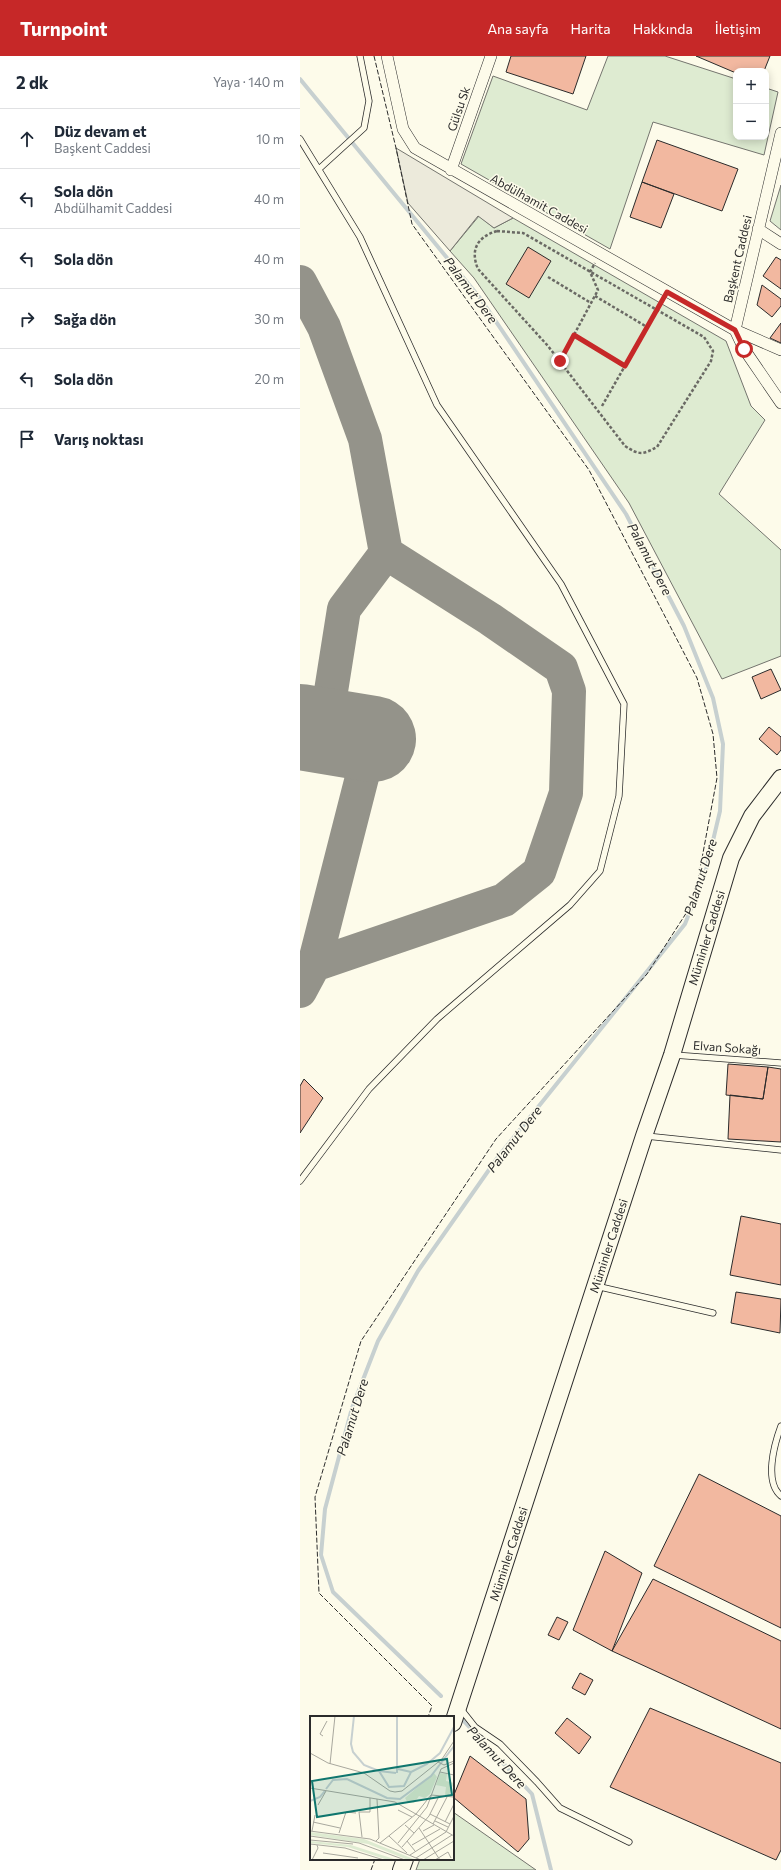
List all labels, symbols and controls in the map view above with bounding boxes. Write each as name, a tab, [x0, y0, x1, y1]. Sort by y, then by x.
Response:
text: Turnpoint	[20, 17, 108, 40]
text: Ana sayfa	[487, 20, 549, 37]
text: Harita	[571, 20, 611, 37]
text: Hakkında	[633, 20, 693, 37]
text: İletişim	[715, 20, 761, 37]
map controls	[733, 68, 769, 140]
button: +	[733, 68, 769, 104]
text: 2 dk	[16, 72, 49, 93]
text: Yaya · 140 m	[213, 74, 284, 90]
street label: Gülsu Sk	[444, 84, 472, 133]
button: −	[733, 104, 769, 140]
text: Düz devam et	[54, 122, 147, 140]
icon: ahead	[16, 128, 38, 150]
text: 10 m	[256, 131, 284, 147]
text: Başkent Caddesi	[54, 140, 151, 156]
street label: Abdülhamit Caddesi	[488, 171, 591, 236]
text: Sola dön	[54, 182, 113, 200]
icon: left	[16, 188, 38, 210]
text: 40 m	[254, 191, 284, 207]
text: Abdülhamit Caddesi	[54, 200, 172, 216]
street label: Başkent Caddesi	[720, 214, 754, 304]
icon: left	[16, 248, 38, 270]
text: Sola dön	[54, 250, 113, 268]
text: 40 m	[254, 251, 284, 267]
water label: Palamut Dere	[441, 253, 501, 327]
icon: right	[16, 308, 38, 330]
text: Sağa dön	[54, 310, 116, 328]
text: 30 m	[254, 311, 284, 327]
route start	[735, 340, 753, 358]
route end	[551, 352, 569, 370]
icon: left	[16, 368, 38, 390]
text: Sola dön	[54, 370, 113, 388]
text: 20 m	[255, 371, 284, 387]
icon: arrive	[16, 428, 38, 450]
text: Varış noktası	[54, 430, 144, 448]
water label: Palamut Dere	[624, 520, 676, 598]
water label: Palamut Dere	[680, 836, 720, 917]
street label: Müminler Caddesi	[685, 889, 727, 987]
street label: Elvan Sokağı	[693, 1038, 762, 1056]
water label: Palamut Dere	[483, 1103, 545, 1175]
street label: Müminler Caddesi	[586, 1197, 630, 1295]
water label: Palamut Dere	[333, 1376, 371, 1457]
street label: Müminler Caddesi	[486, 1505, 530, 1603]
inset map	[310, 1716, 454, 1860]
water label: Palamut Dere	[464, 1722, 530, 1792]

